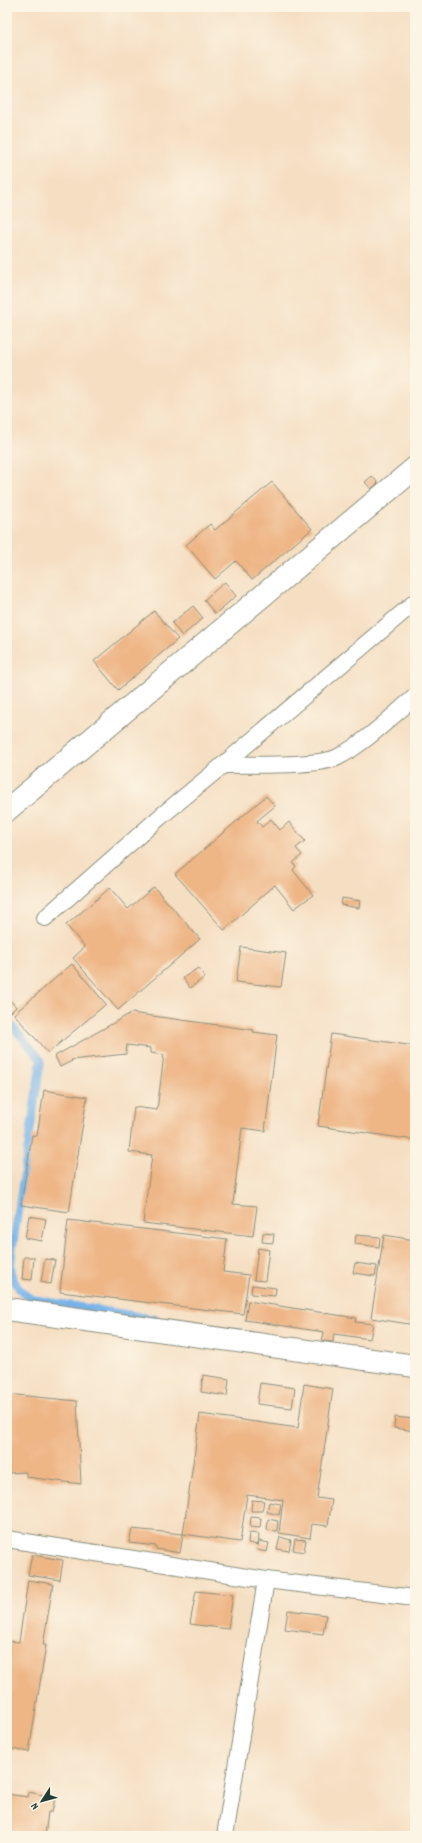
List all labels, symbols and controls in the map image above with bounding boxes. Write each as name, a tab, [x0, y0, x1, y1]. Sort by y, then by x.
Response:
north arrow	[22, 1781, 62, 1821]
text: N	[27, 1798, 44, 1813]

